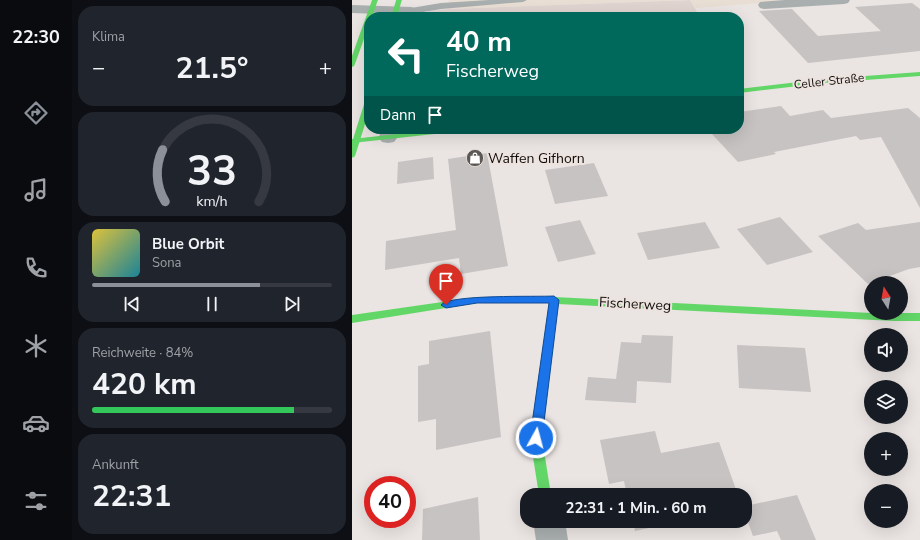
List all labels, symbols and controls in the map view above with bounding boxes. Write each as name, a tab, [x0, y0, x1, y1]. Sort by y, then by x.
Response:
text: 40 m	[446, 23, 512, 61]
text: 22:30	[12, 25, 60, 49]
text: Klima	[92, 28, 125, 46]
icon: left	[380, 28, 432, 80]
text: 21.5°	[176, 48, 248, 89]
text: −	[92, 53, 105, 83]
text: +	[319, 53, 332, 83]
text: Fischerweg	[446, 59, 539, 83]
street label: Celler Straße	[793, 69, 865, 93]
icon: directions	[22, 99, 50, 127]
icon: arrive	[424, 104, 446, 126]
text: Dann	[380, 105, 416, 125]
text: 33	[187, 143, 237, 200]
shop icon: Waffen Gifhorn	[465, 148, 485, 168]
place label: Waffen Gifhorn	[488, 149, 585, 168]
icon: music	[22, 176, 50, 204]
text: km/h	[196, 192, 228, 211]
text: Blue Orbit	[152, 234, 224, 254]
icon: phone	[22, 254, 50, 282]
text: Sona	[152, 254, 182, 272]
pin	[429, 264, 463, 305]
icon: arrive	[435, 270, 457, 292]
north arrow	[864, 276, 908, 320]
map controls	[864, 276, 908, 528]
icon: previous	[121, 293, 143, 315]
icon: pause	[201, 293, 223, 315]
icon: next	[281, 293, 303, 315]
street label: Fischerweg	[598, 293, 672, 315]
button: sound	[864, 328, 908, 372]
icon: climate	[22, 332, 50, 360]
text: Reichweite · 84%	[92, 344, 193, 362]
text: 420 km	[92, 364, 197, 405]
button: layers	[864, 380, 908, 424]
icon: car	[22, 409, 50, 437]
position arrow	[515, 417, 557, 459]
button: +	[864, 432, 908, 476]
text: Ankunft	[92, 456, 139, 474]
text: 22:31	[92, 476, 171, 517]
speed limit sign: 40	[364, 476, 416, 528]
button: −	[864, 484, 908, 528]
icon: filters	[22, 487, 50, 515]
text: 22:31 · 1 Min. · 60 m	[566, 498, 706, 518]

